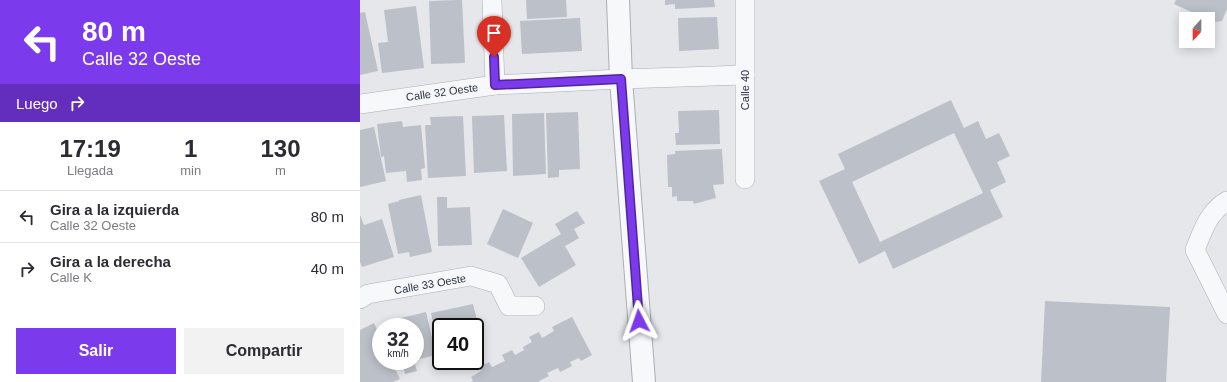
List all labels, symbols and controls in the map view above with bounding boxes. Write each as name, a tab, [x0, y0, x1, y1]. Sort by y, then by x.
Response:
north arrow	[1179, 12, 1215, 48]
map controls	[1179, 12, 1215, 48]
icon: left	[16, 16, 68, 68]
text: 80 m	[82, 16, 146, 47]
pin	[477, 16, 511, 57]
icon: arrive	[483, 22, 505, 44]
text: Calle 32 Oeste	[82, 49, 201, 69]
street label: Calle 40	[739, 70, 751, 110]
street label: Calle 32 Oeste	[405, 81, 479, 103]
icon: right	[66, 92, 88, 114]
text: Luego	[16, 95, 58, 112]
text: 17:19	[59, 135, 121, 162]
text: 1	[184, 135, 197, 162]
text: 130	[261, 135, 301, 162]
text: Llegada	[67, 163, 113, 178]
text: min	[180, 163, 201, 178]
text: m	[275, 163, 286, 178]
text: Gira a la izquierda	[50, 201, 179, 218]
icon: left	[16, 206, 38, 228]
text: 80 m	[311, 208, 344, 225]
text: Calle 32 Oeste	[50, 218, 136, 233]
text: Gira a la derecha	[50, 253, 171, 270]
icon: right	[16, 258, 38, 280]
text: 40 m	[311, 260, 344, 277]
text: Calle K	[50, 270, 92, 285]
street label: Calle 33 Oeste	[393, 272, 467, 296]
position arrow	[618, 300, 660, 342]
speed limit sign: 40	[432, 318, 484, 370]
button: Salir	[16, 328, 176, 374]
button: Compartir	[184, 328, 344, 374]
text: 32	[387, 328, 409, 350]
text: km/h	[387, 348, 409, 359]

